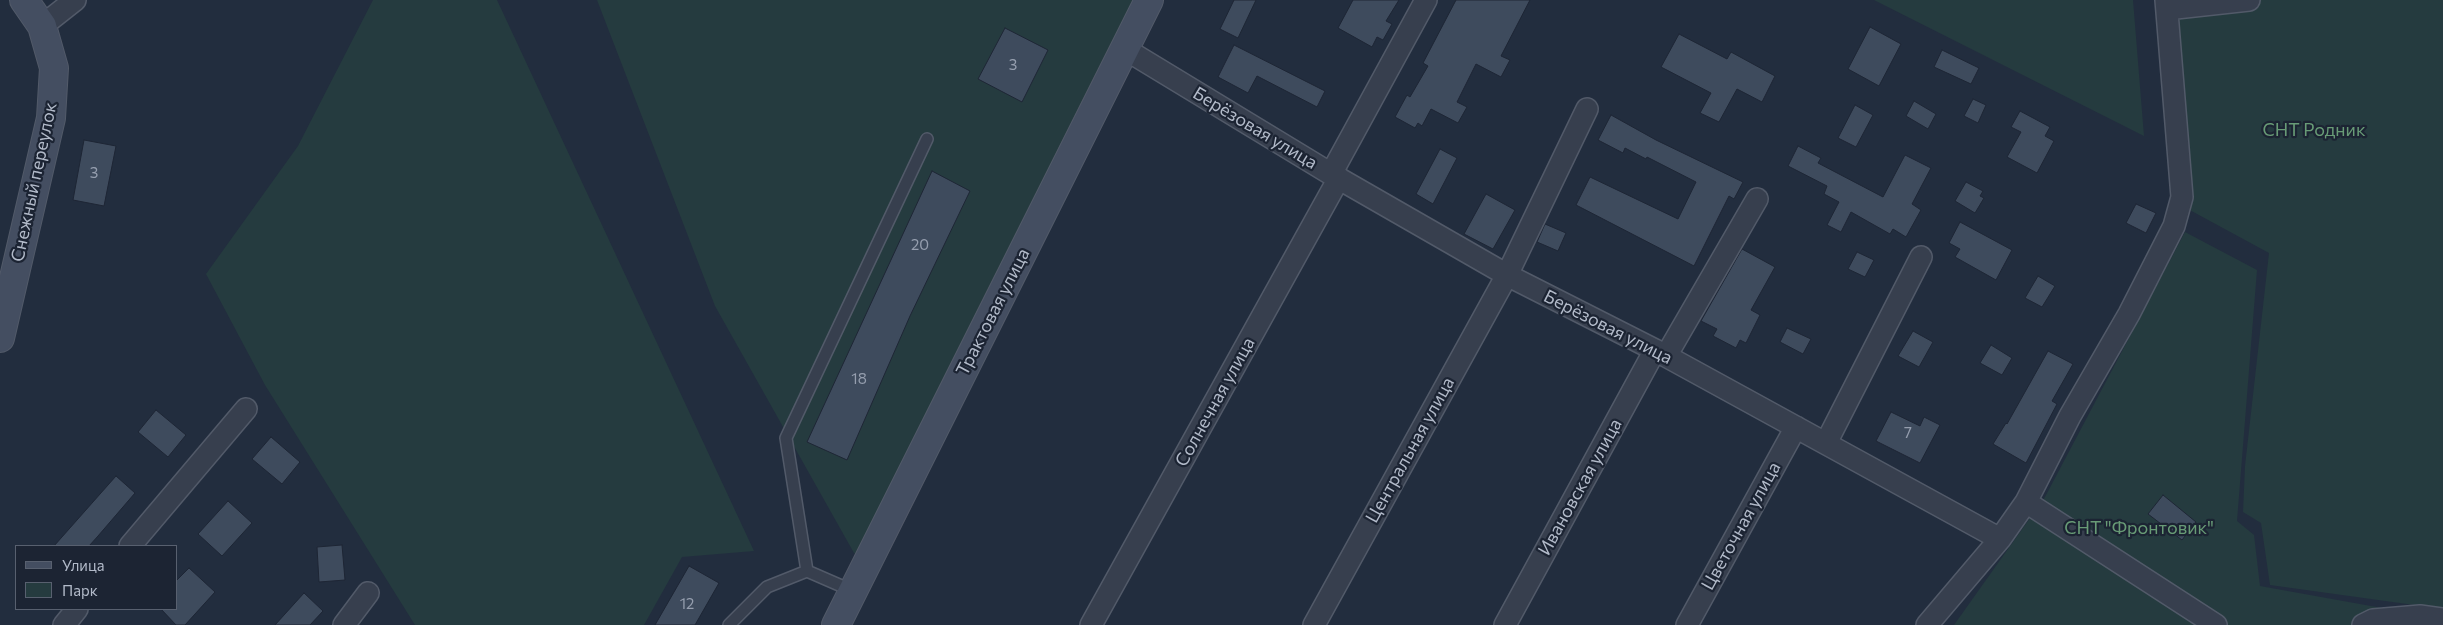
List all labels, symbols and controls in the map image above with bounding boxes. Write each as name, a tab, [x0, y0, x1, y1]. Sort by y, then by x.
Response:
house number: 3	[1009, 56, 1017, 74]
street label: Берёзовая улица	[1189, 82, 1321, 174]
street label: Снежный переулок	[7, 100, 61, 264]
park label: СНТ Родник	[2262, 119, 2366, 141]
house number: 3	[90, 164, 98, 182]
house number: 20	[911, 236, 929, 254]
street label: Трактовая улица	[952, 245, 1034, 379]
street label: Берёзовая улица	[1540, 285, 1676, 369]
street label: Солнечная улица	[1171, 334, 1259, 470]
house number: 18	[851, 370, 867, 388]
street label: Центральная улица	[1361, 373, 1459, 527]
street label: Ивановская улица	[1533, 415, 1627, 559]
house number: 7	[1904, 424, 1912, 442]
street label: Цветочная улица	[1697, 458, 1785, 594]
park label: СНТ "Фронтовик"	[2064, 517, 2214, 539]
legend	[15, 545, 178, 610]
text: Улица	[62, 556, 104, 574]
text: Парк	[62, 581, 98, 599]
house number: 12	[680, 595, 694, 613]

